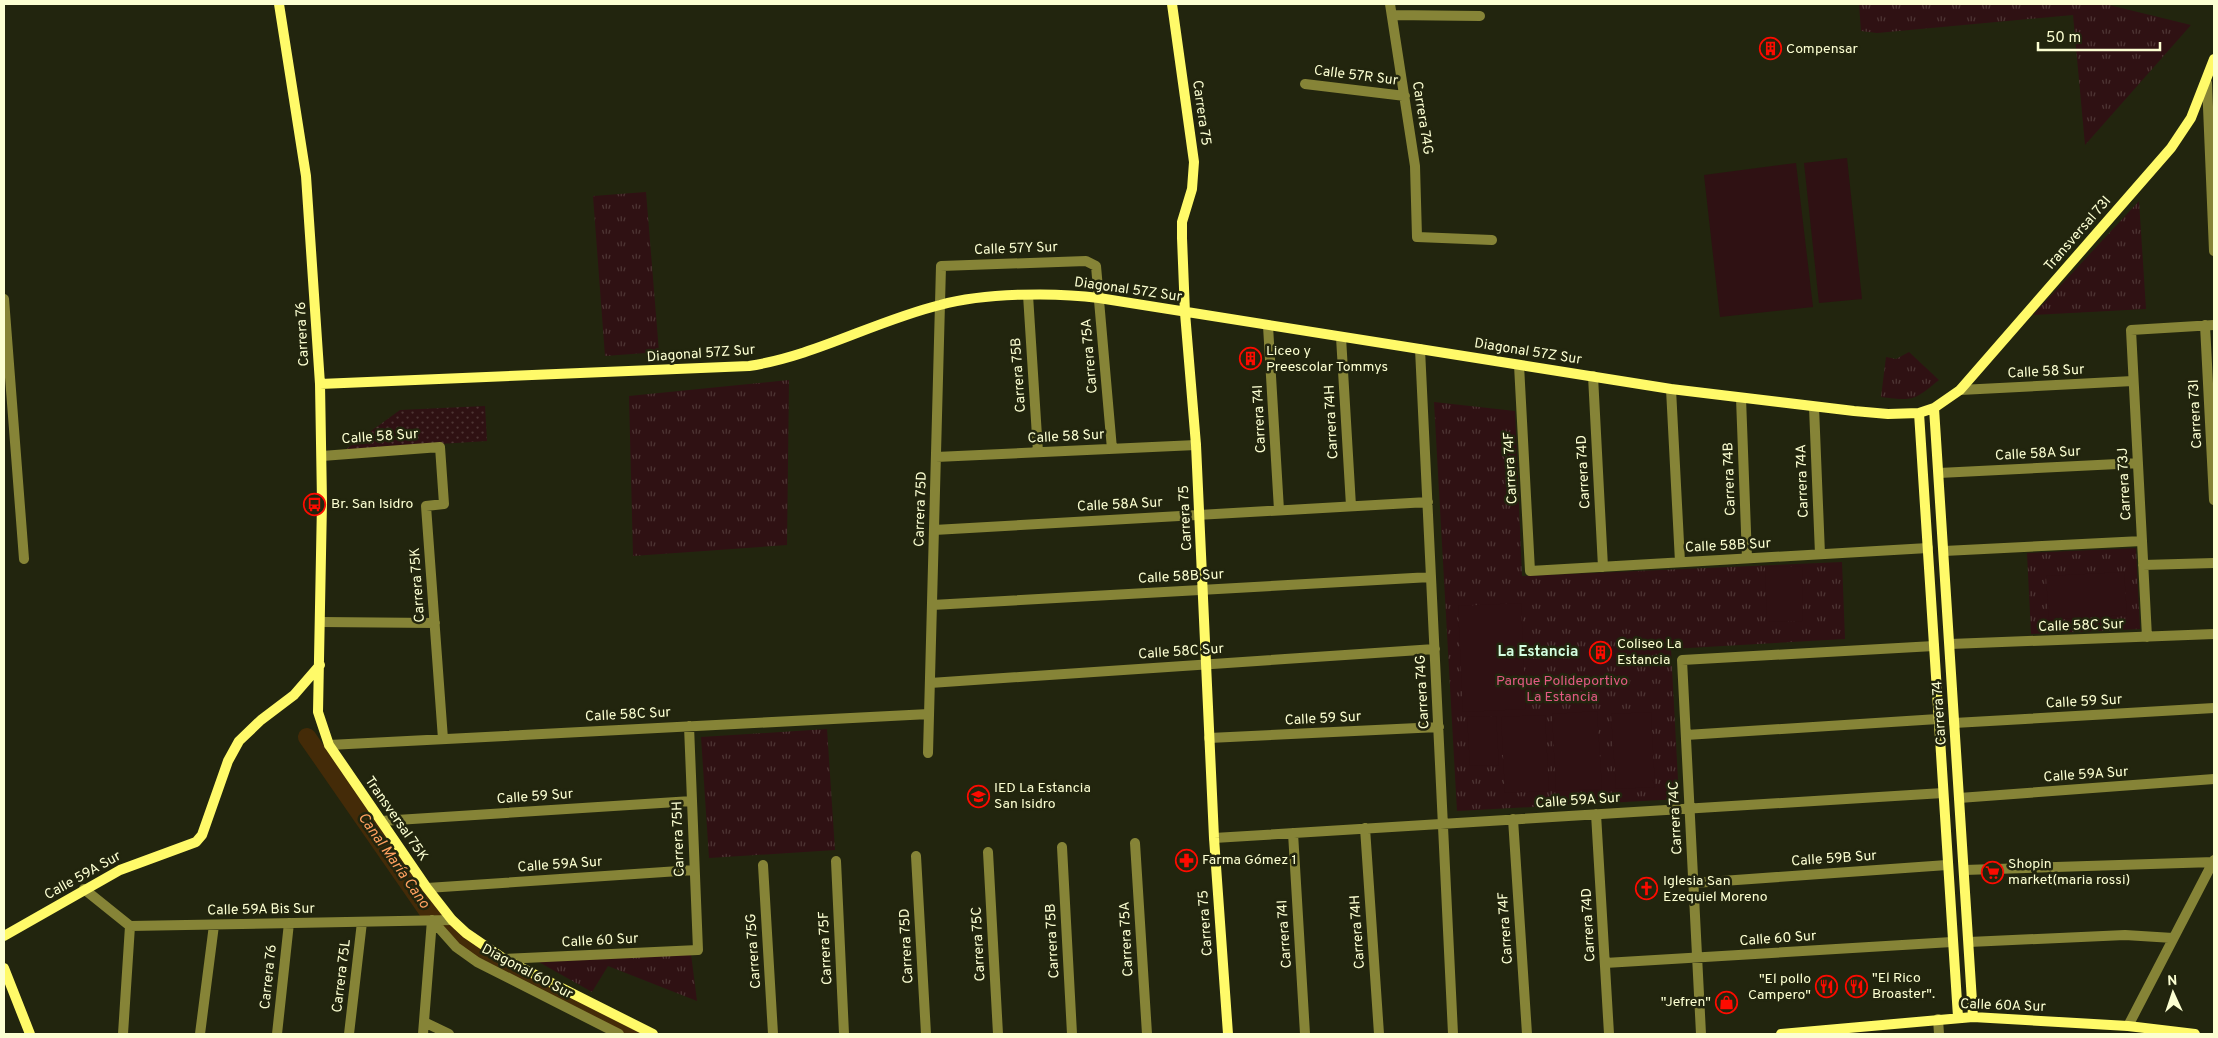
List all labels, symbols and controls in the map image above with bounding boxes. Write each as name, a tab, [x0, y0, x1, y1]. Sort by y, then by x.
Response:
scale bar	[2038, 20, 2160, 52]
text: 50 m	[2046, 29, 2081, 48]
building icon: Compensar	[1758, 37, 1782, 61]
place label: Compensar	[1786, 41, 1859, 58]
street label: Calle 57R Sur	[1313, 62, 1400, 90]
street label: Carrera 75	[1188, 79, 1214, 147]
street label: Carrera 74G	[1408, 80, 1436, 156]
street label: Transversal 73I	[2041, 193, 2115, 275]
street label: Calle 57Y Sur	[974, 239, 1059, 259]
street label: Diagonal 57Z Sur	[1073, 274, 1183, 306]
street label: Carrera 76	[293, 301, 313, 367]
street label: Carrera 75A	[1078, 318, 1102, 394]
street label: Diagonal 57Z Sur	[1473, 335, 1583, 369]
street label: Carrera 75B	[1008, 337, 1030, 413]
street label: Diagonal 57Z Sur	[646, 342, 756, 366]
place label: Liceo y Preescolar Tommys	[1266, 343, 1388, 376]
building icon: Liceo y Preescolar Tommys	[1238, 347, 1262, 371]
street label: Calle 58 Sur	[2007, 361, 2085, 383]
street label: Carrera 73I	[2186, 379, 2206, 449]
street label: Carrera 74I	[1250, 384, 1270, 454]
street label: Carrera 74H	[1322, 384, 1342, 460]
street label: Calle 58 Sur	[341, 426, 420, 448]
street label: Calle 58 Sur	[1027, 426, 1105, 448]
street label: Carrera 74F	[1501, 431, 1521, 505]
street label: Carrera 74D	[1574, 435, 1594, 509]
street label: Carrera 74B	[1720, 442, 1740, 516]
street label: Calle 58A Sur	[1995, 443, 2082, 465]
street label: Carrera 74A	[1793, 444, 1813, 518]
street label: Carrera 73J	[2115, 447, 2135, 521]
street label: Carrera 75D	[911, 471, 931, 547]
street label: Carrera 75	[1176, 485, 1196, 551]
bus stop icon: Br. San Isidro	[303, 492, 327, 516]
street label: Calle 58A Sur	[1077, 494, 1164, 516]
place label: Br. San Isidro	[331, 496, 414, 513]
street label: Calle 58B Sur	[1685, 535, 1772, 557]
street label: Carrera 75K	[407, 547, 429, 623]
street label: Calle 58B Sur	[1138, 566, 1225, 588]
street label: Calle 58C Sur	[2038, 616, 2125, 636]
place label: Coliseo La Estancia	[1617, 636, 1682, 669]
street label: Calle 58C Sur	[1138, 640, 1225, 663]
building icon: Coliseo La Estancia	[1589, 640, 1613, 664]
district label: La Estancia	[1498, 643, 1578, 662]
street label: Carrera 74G	[1413, 654, 1433, 730]
park label: Parque Polideportivo La Estancia	[1496, 673, 1628, 706]
street label: Carrera 74	[1929, 680, 1951, 746]
street label: Calle 59 Sur	[2045, 691, 2123, 712]
street label: Calle 58C Sur	[585, 704, 672, 726]
street label: Calle 59 Sur	[1284, 708, 1362, 729]
street label: Calle 59A Sur	[2043, 764, 2130, 786]
street label: Transversal 75K	[361, 773, 431, 865]
place label: IED La Estancia San Isidro	[994, 780, 1091, 813]
street label: Carrera 74C	[1666, 781, 1686, 855]
school or university icon: IED La Estancia San Isidro	[966, 784, 990, 808]
street label: Calle 59 Sur	[496, 786, 574, 808]
street label: Calle 59A Sur	[1535, 790, 1622, 812]
street label: Carrera 75H	[669, 801, 689, 877]
water label: Canal María Cano	[353, 809, 433, 913]
street label: Calle 59B Sur	[1791, 847, 1878, 870]
street label: Calle 59A Sur	[42, 848, 125, 904]
pharmacy icon: Farma Gómez 1	[1174, 848, 1198, 872]
place label: Farma Gómez 1	[1202, 852, 1297, 869]
street label: Calle 59A Sur	[517, 854, 604, 876]
place label: Shopin market(maria rossi)	[2008, 856, 2130, 889]
supermarket icon: Shopin market(maria rossi)	[1980, 860, 2004, 884]
place label: Iglesia San Ezequiel Moreno	[1663, 873, 1768, 906]
church icon: Iglesia San Ezequiel Moreno	[1635, 877, 1659, 901]
street label: Carrera 74D	[1579, 888, 1599, 962]
street label: Carrera 75	[1195, 889, 1217, 957]
street label: Carrera 74F	[1495, 891, 1517, 965]
street label: Carrera 74H	[1347, 894, 1369, 970]
street label: Carrera 74I	[1274, 899, 1296, 969]
street label: Calle 59A Bis Sur	[207, 901, 315, 919]
street label: Carrera 75A	[1117, 901, 1137, 977]
street label: Carrera 75B	[1043, 903, 1063, 979]
street label: Carrera 75C	[969, 906, 989, 982]
street label: Carrera 75D	[897, 908, 917, 984]
street label: Carrera 75F	[816, 911, 836, 985]
street label: Carrera 75G	[743, 913, 765, 989]
street label: Calle 60 Sur	[1739, 928, 1818, 950]
street label: Calle 60 Sur	[561, 930, 639, 952]
street label: Carrera 75L	[329, 938, 355, 1014]
street label: Diagonal 60 Sur	[478, 941, 576, 1003]
street label: Carrera 76	[257, 944, 281, 1010]
north arrow	[2148, 968, 2198, 1018]
place label: "El Rico Broaster".	[1872, 970, 1935, 1003]
place label: "El pollo Campero"	[1748, 971, 1811, 1004]
text: N	[2167, 973, 2178, 990]
restaurant icon: "El Rico Broaster".	[1844, 974, 1868, 998]
restaurant icon: "El pollo Campero"	[1815, 975, 1839, 999]
shop icon: "Jefren"	[1715, 990, 1739, 1014]
place label: "Jefren"	[1661, 994, 1711, 1011]
street label: Calle 60A Sur	[1960, 996, 2047, 1016]

